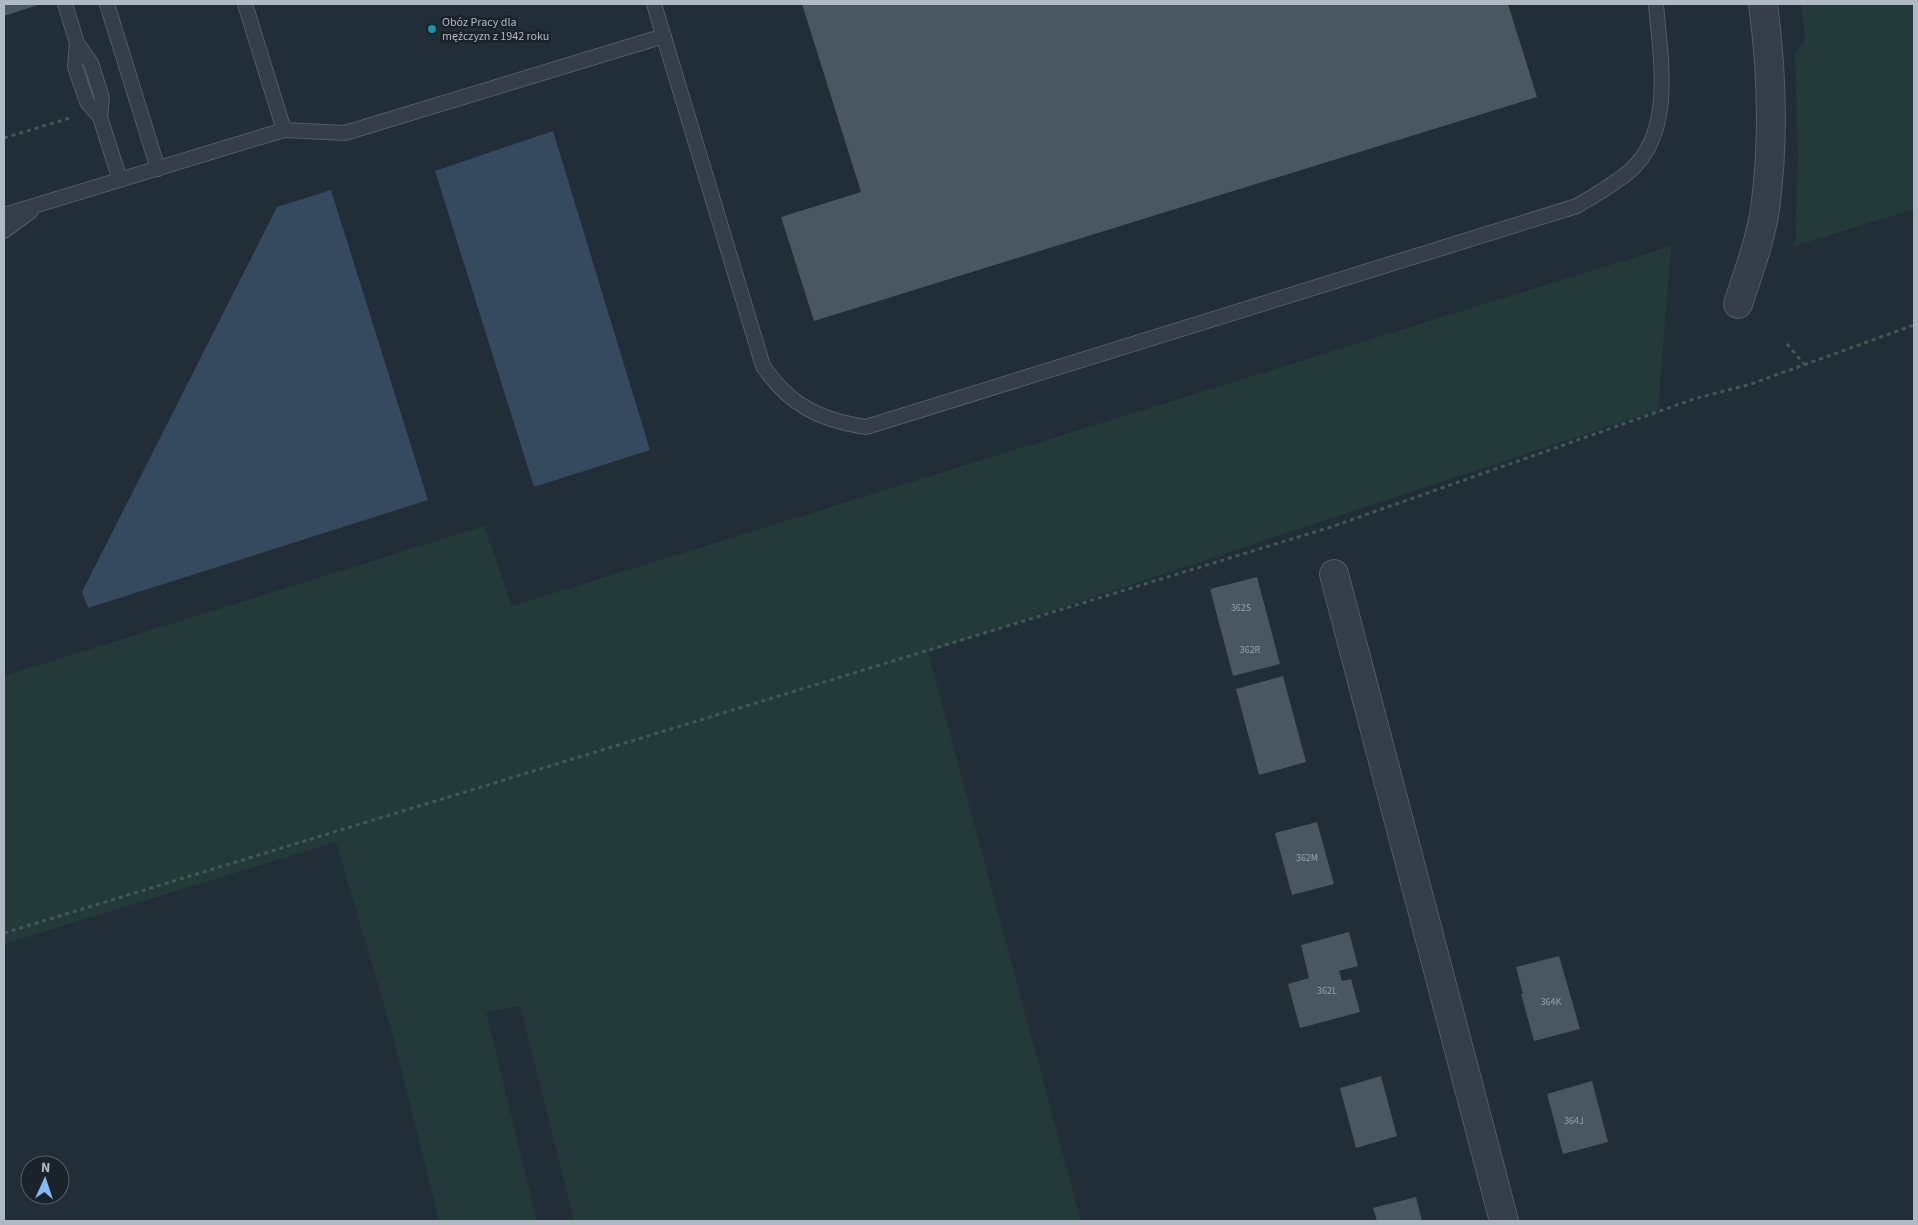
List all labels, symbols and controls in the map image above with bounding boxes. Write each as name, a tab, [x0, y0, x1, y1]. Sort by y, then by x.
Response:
place label: Obóz Pracy dla mężczyzn z 1942 roku	[442, 14, 549, 45]
marker: Obóz Pracy dla mężczyzn z 1942 roku	[426, 23, 438, 35]
house number: 362S	[1231, 601, 1251, 615]
house number: 362R	[1240, 643, 1261, 657]
house number: 362M	[1296, 851, 1318, 865]
house number: 362L	[1317, 984, 1337, 998]
house number: 364K	[1541, 995, 1562, 1009]
house number: 364J	[1564, 1114, 1584, 1128]
north arrow	[20, 1155, 70, 1205]
text: N	[40, 1158, 51, 1178]

